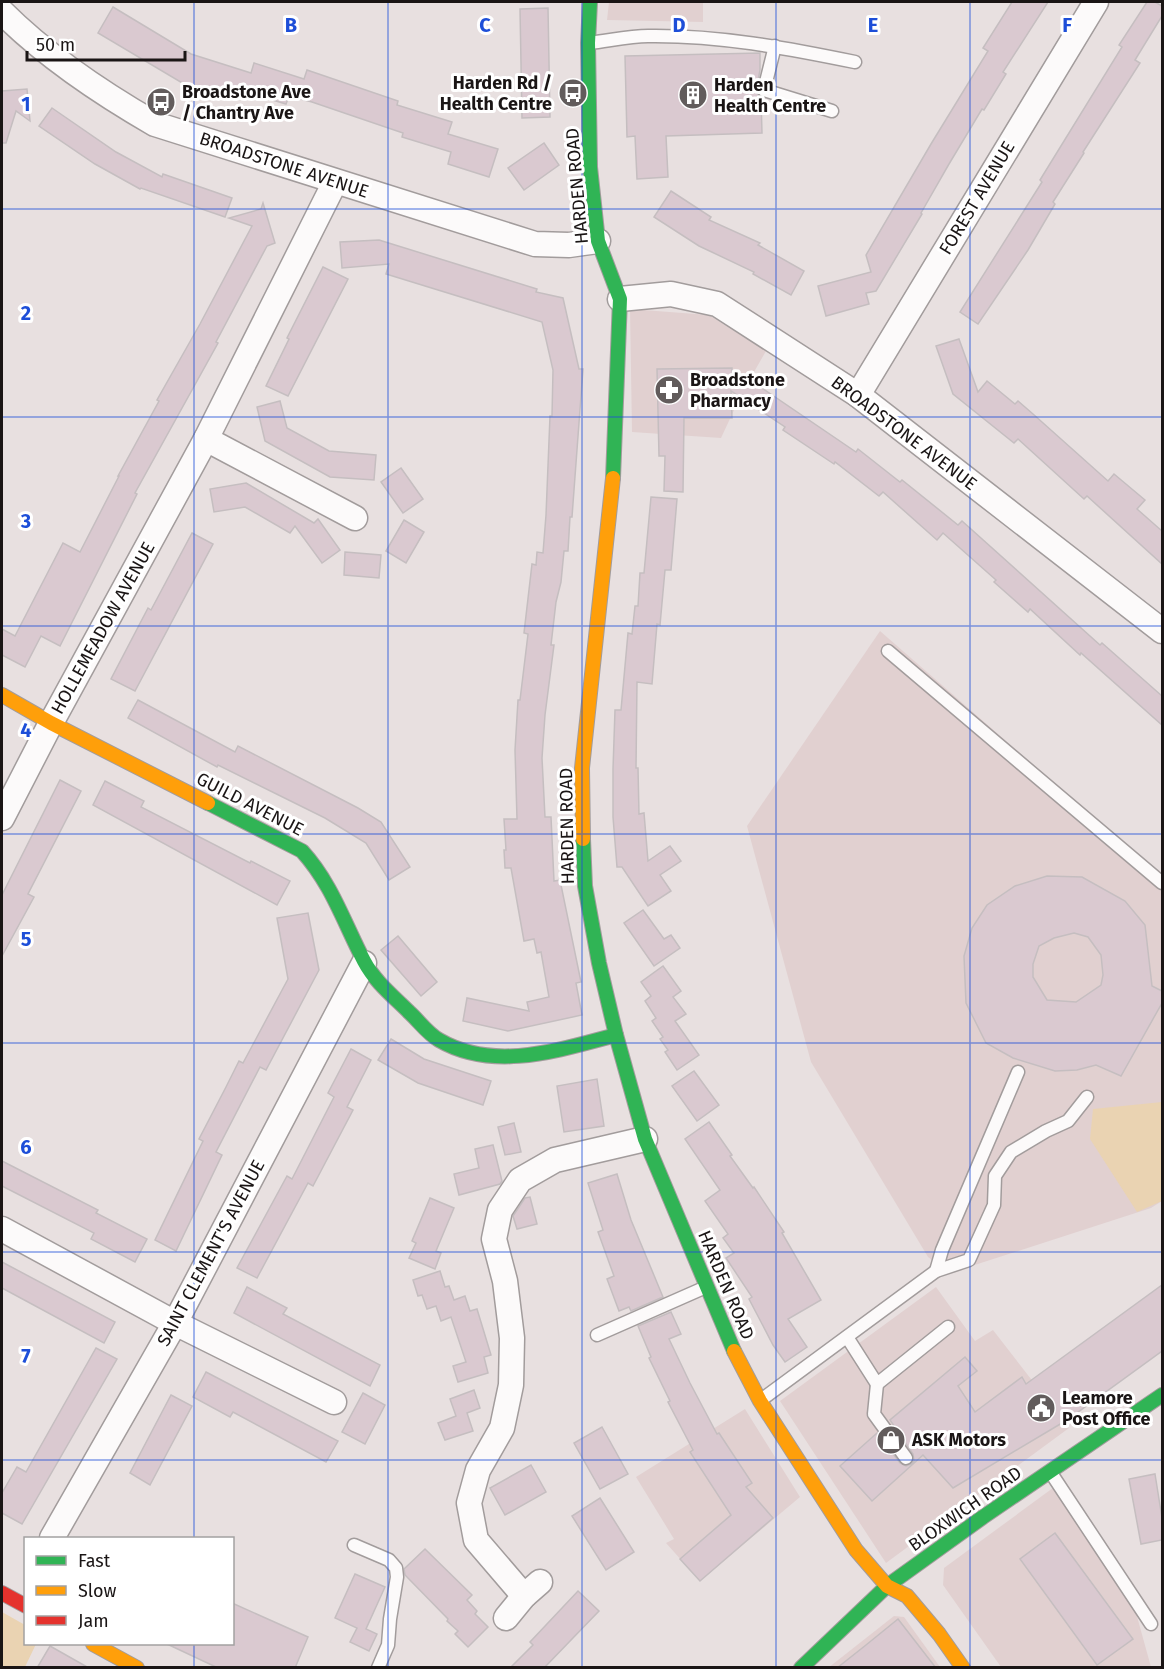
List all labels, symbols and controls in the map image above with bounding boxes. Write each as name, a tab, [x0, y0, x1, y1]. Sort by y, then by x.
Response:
text: B	[285, 13, 297, 37]
text: C	[479, 13, 491, 37]
text: D	[672, 13, 686, 37]
text: E	[868, 13, 878, 37]
text: F	[1062, 13, 1072, 37]
scale bar	[27, 24, 184, 62]
text: 50 m	[36, 34, 75, 56]
place label: Harden Rd / Health Centre	[440, 72, 552, 115]
place label: Harden Health Centre	[714, 74, 826, 117]
bus stop icon: Harden Rd / Health Centre	[557, 77, 589, 109]
building icon: Harden Health Centre	[677, 79, 709, 111]
place label: Broadstone Ave / Chantry Ave	[182, 81, 311, 124]
bus stop icon: Broadstone Ave / Chantry Ave	[145, 86, 177, 118]
text: 1	[21, 92, 31, 116]
street label: BROADSTONE AVENUE	[197, 127, 371, 203]
street label: HARDEN ROAD	[561, 127, 593, 245]
street label: FOREST AVENUE	[935, 137, 1019, 259]
text: 2	[21, 301, 31, 325]
place label: Broadstone Pharmacy	[690, 369, 785, 412]
street label: BROADSTONE AVENUE	[827, 371, 981, 495]
pharmacy icon: Broadstone Pharmacy	[653, 374, 685, 406]
text: 3	[20, 509, 31, 533]
street label: HOLLEMEADOW AVENUE	[46, 538, 160, 718]
text: 4	[20, 718, 32, 742]
street label: HARDEN ROAD	[555, 767, 579, 885]
street label: GUILD AVENUE	[193, 768, 307, 840]
text: 5	[21, 927, 32, 951]
text: 6	[20, 1135, 32, 1159]
street label: SAINT CLEMENT'S AVENUE	[152, 1156, 270, 1350]
street label: HARDEN ROAD	[693, 1227, 759, 1343]
text: 7	[21, 1344, 31, 1368]
place label: Leamore Post Office	[1062, 1387, 1151, 1430]
public building icon: Leamore Post Office	[1025, 1392, 1057, 1424]
shop icon: ASK Motors	[875, 1424, 907, 1456]
place label: ASK Motors	[911, 1429, 1006, 1451]
street label: BLOXWICH ROAD	[904, 1462, 1026, 1556]
legend	[24, 1537, 234, 1645]
text: Fast	[78, 1550, 111, 1572]
text: Slow	[78, 1580, 117, 1602]
text: Jam	[78, 1610, 109, 1632]

